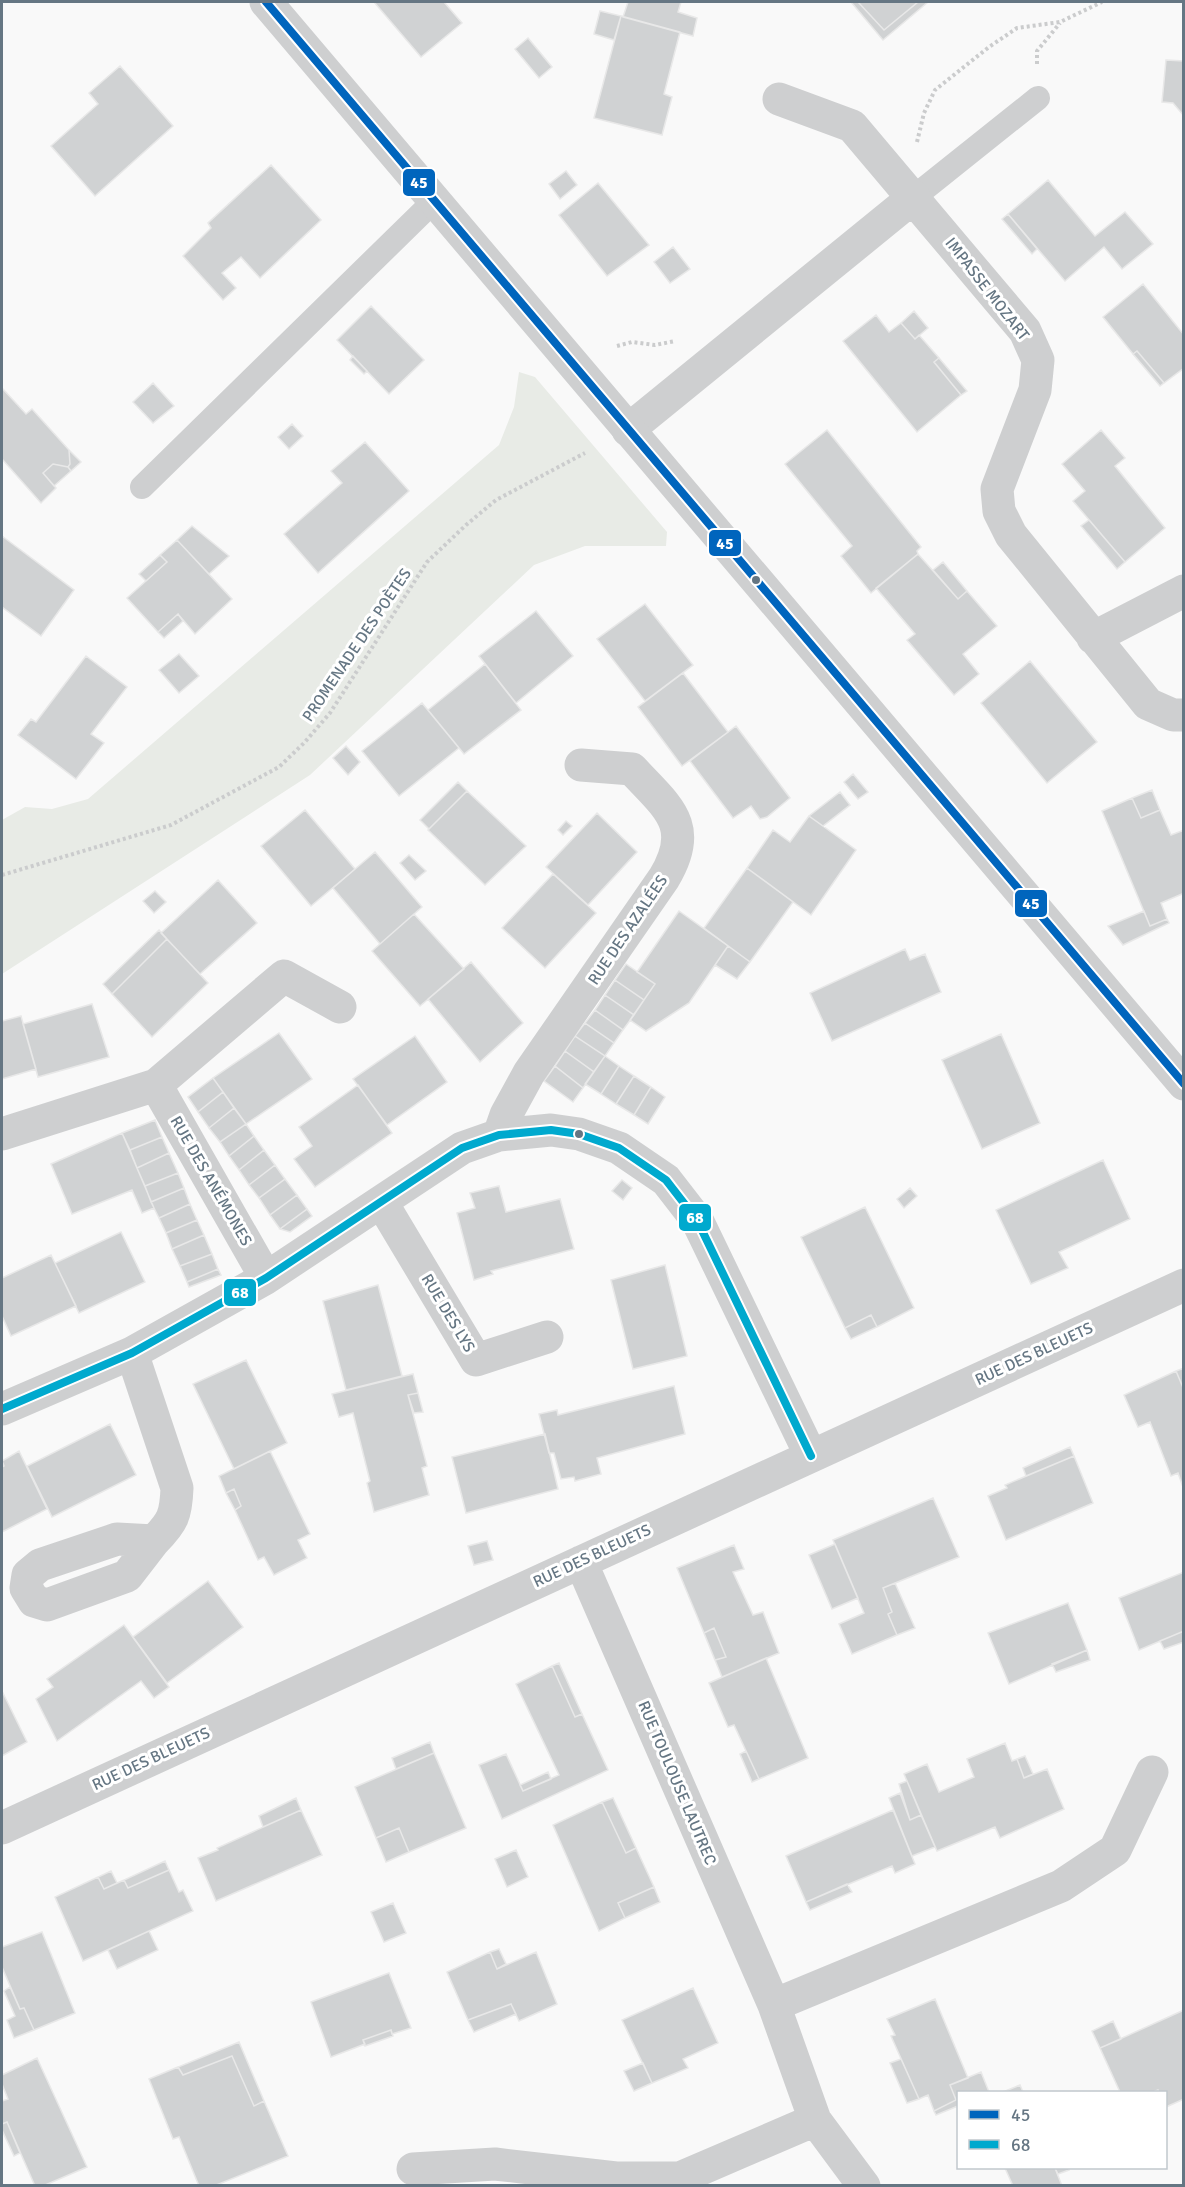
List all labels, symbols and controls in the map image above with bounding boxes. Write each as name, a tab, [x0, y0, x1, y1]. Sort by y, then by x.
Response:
line badge: 45	[402, 168, 436, 197]
text: 45	[410, 173, 428, 193]
street label: IMPASSE MOZART	[941, 234, 1033, 345]
line badge: 45	[708, 529, 742, 557]
text: 45	[716, 534, 734, 554]
street label: PROMENADE DES POÈTES	[298, 564, 416, 726]
unlabelled marker	[750, 574, 762, 586]
street label: RUE DES AZALÉES	[584, 871, 672, 989]
line badge: 45	[1014, 889, 1048, 918]
text: 45	[1022, 894, 1040, 914]
street label: RUE DES ANÉMONES	[166, 1113, 256, 1250]
unlabelled marker	[573, 1128, 585, 1140]
line badge: 68	[678, 1203, 712, 1232]
text: 68	[686, 1208, 704, 1228]
street label: RUE DES LYS	[417, 1270, 479, 1356]
line badge: 68	[223, 1278, 257, 1307]
text: 68	[231, 1283, 249, 1303]
street label: RUE DES BLEUETS	[972, 1318, 1096, 1390]
street label: RUE DES BLEUETS	[530, 1520, 654, 1592]
street label: RUE TOULOUSE LAUTREC	[633, 1698, 721, 1868]
street label: RUE DES BLEUETS	[89, 1723, 213, 1795]
legend	[957, 2091, 1167, 2169]
text: 45	[1011, 2104, 1030, 2126]
text: 68	[1011, 2134, 1030, 2156]

